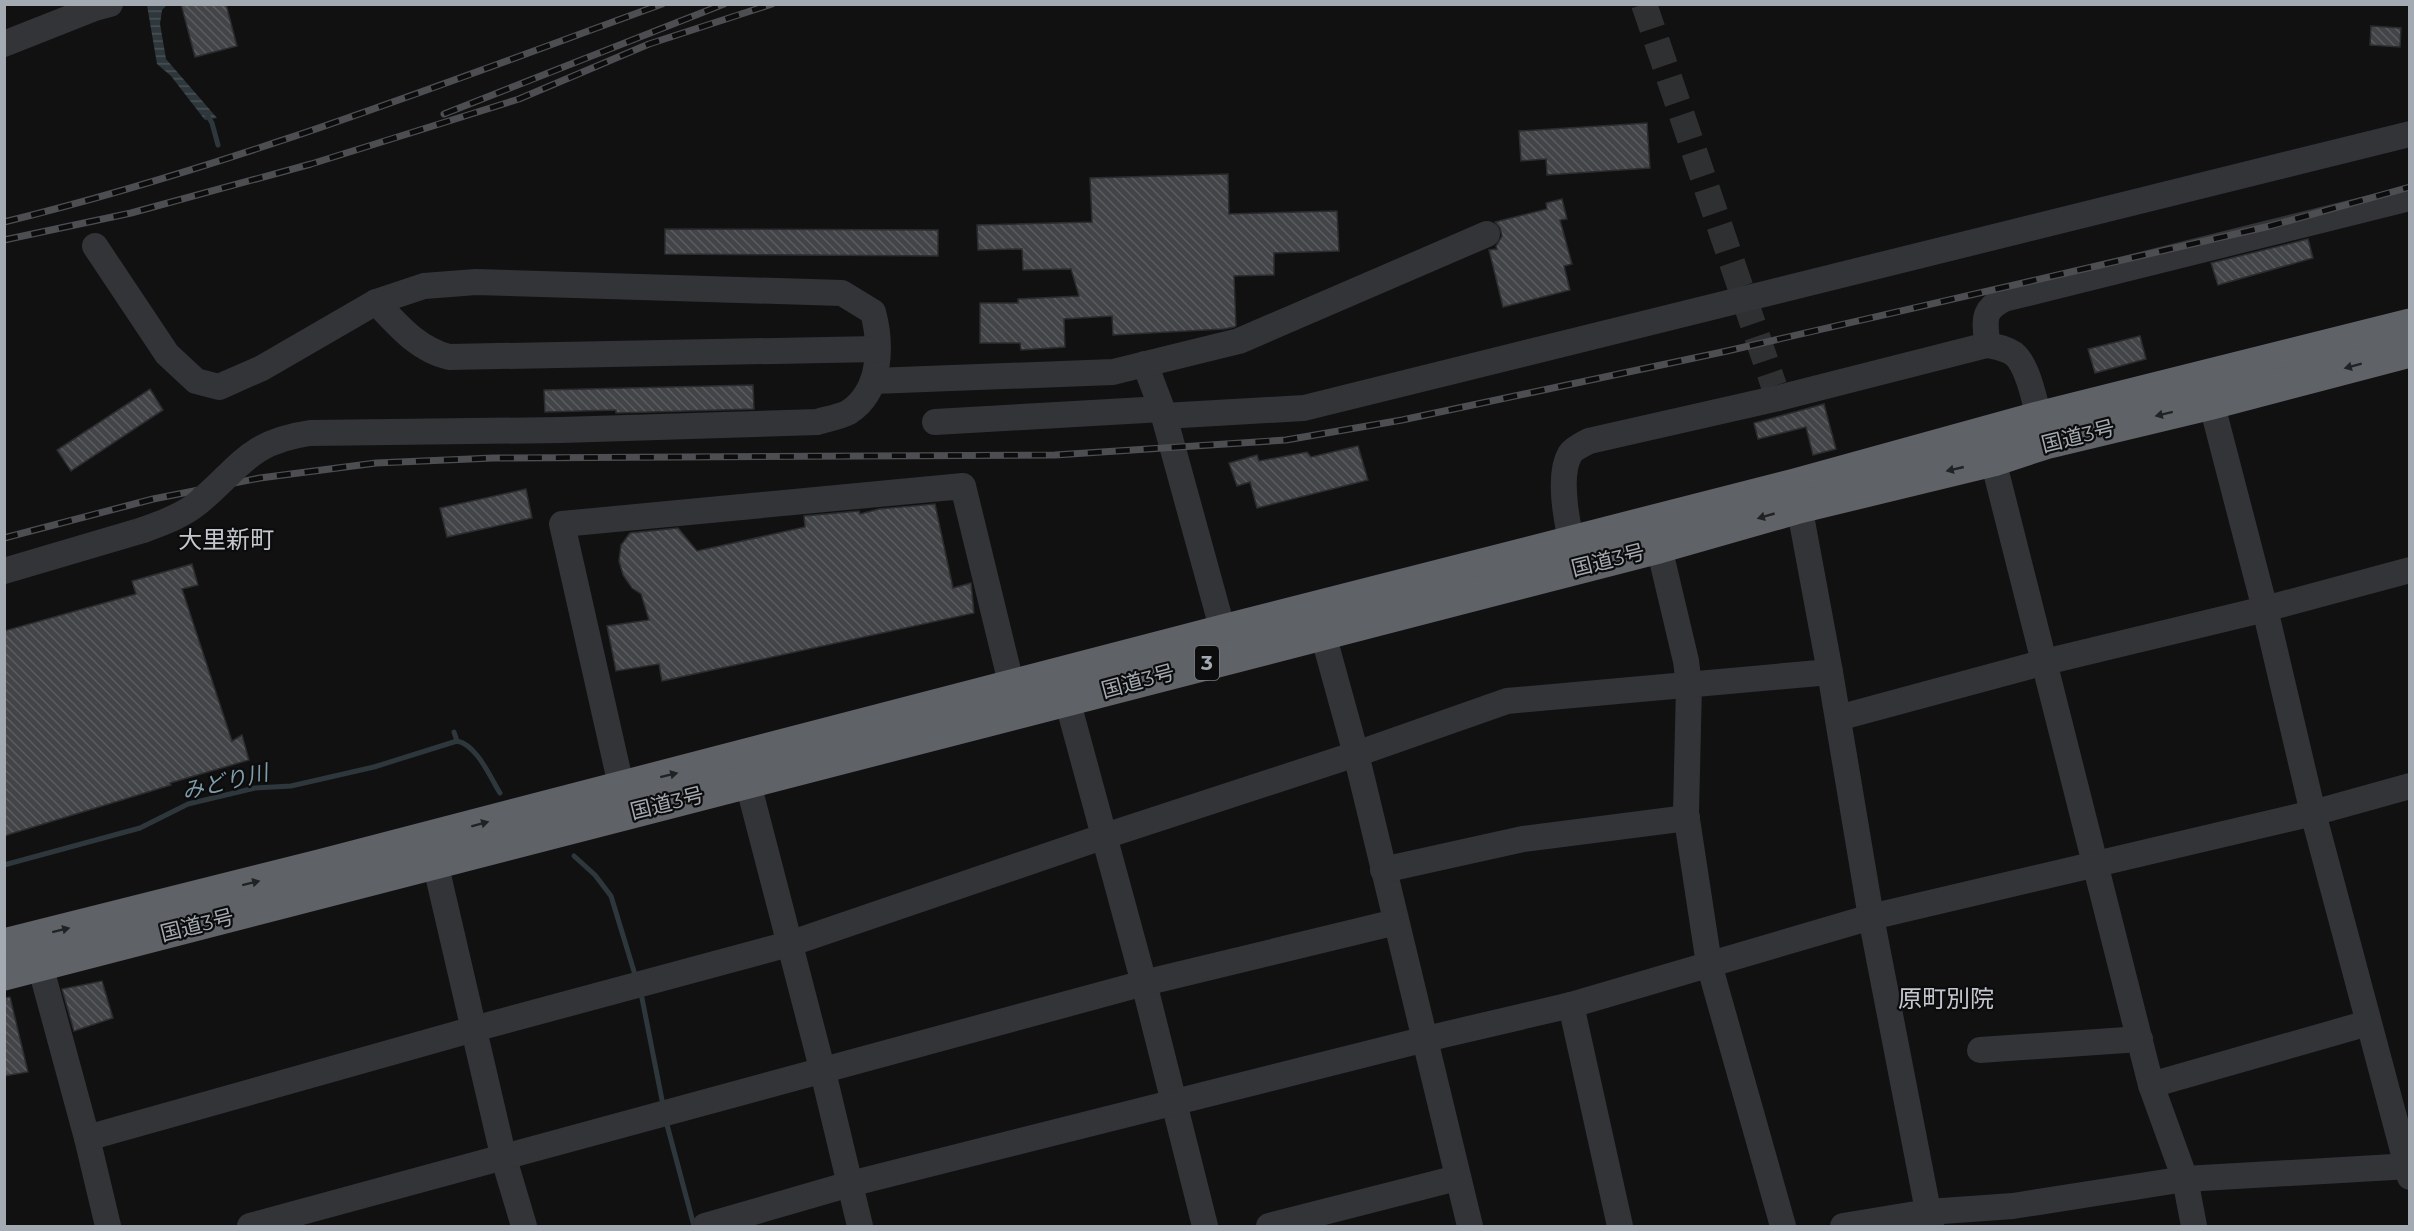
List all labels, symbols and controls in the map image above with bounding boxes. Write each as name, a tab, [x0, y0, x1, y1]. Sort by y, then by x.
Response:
one-way arrow	[2344, 361, 2362, 371]
one-way arrow	[2155, 410, 2173, 420]
street label: 国道3号	[2039, 415, 2117, 457]
one-way arrow	[1946, 465, 1965, 475]
one-way arrow	[1757, 512, 1775, 521]
district label: 大里新町	[178, 525, 274, 554]
street label: 国道3号	[1569, 539, 1647, 581]
road number: 3	[1195, 646, 1219, 680]
street label: 国道3号	[1099, 659, 1177, 703]
water label: みどり川	[179, 758, 273, 805]
one-way arrow	[659, 769, 678, 779]
street label: 国道3号	[628, 782, 706, 824]
one-way arrow	[471, 819, 489, 828]
one-way arrow	[241, 878, 260, 888]
street label: 国道3号	[158, 904, 236, 946]
one-way arrow	[52, 925, 70, 935]
district label: 原町別院	[1898, 984, 1994, 1013]

